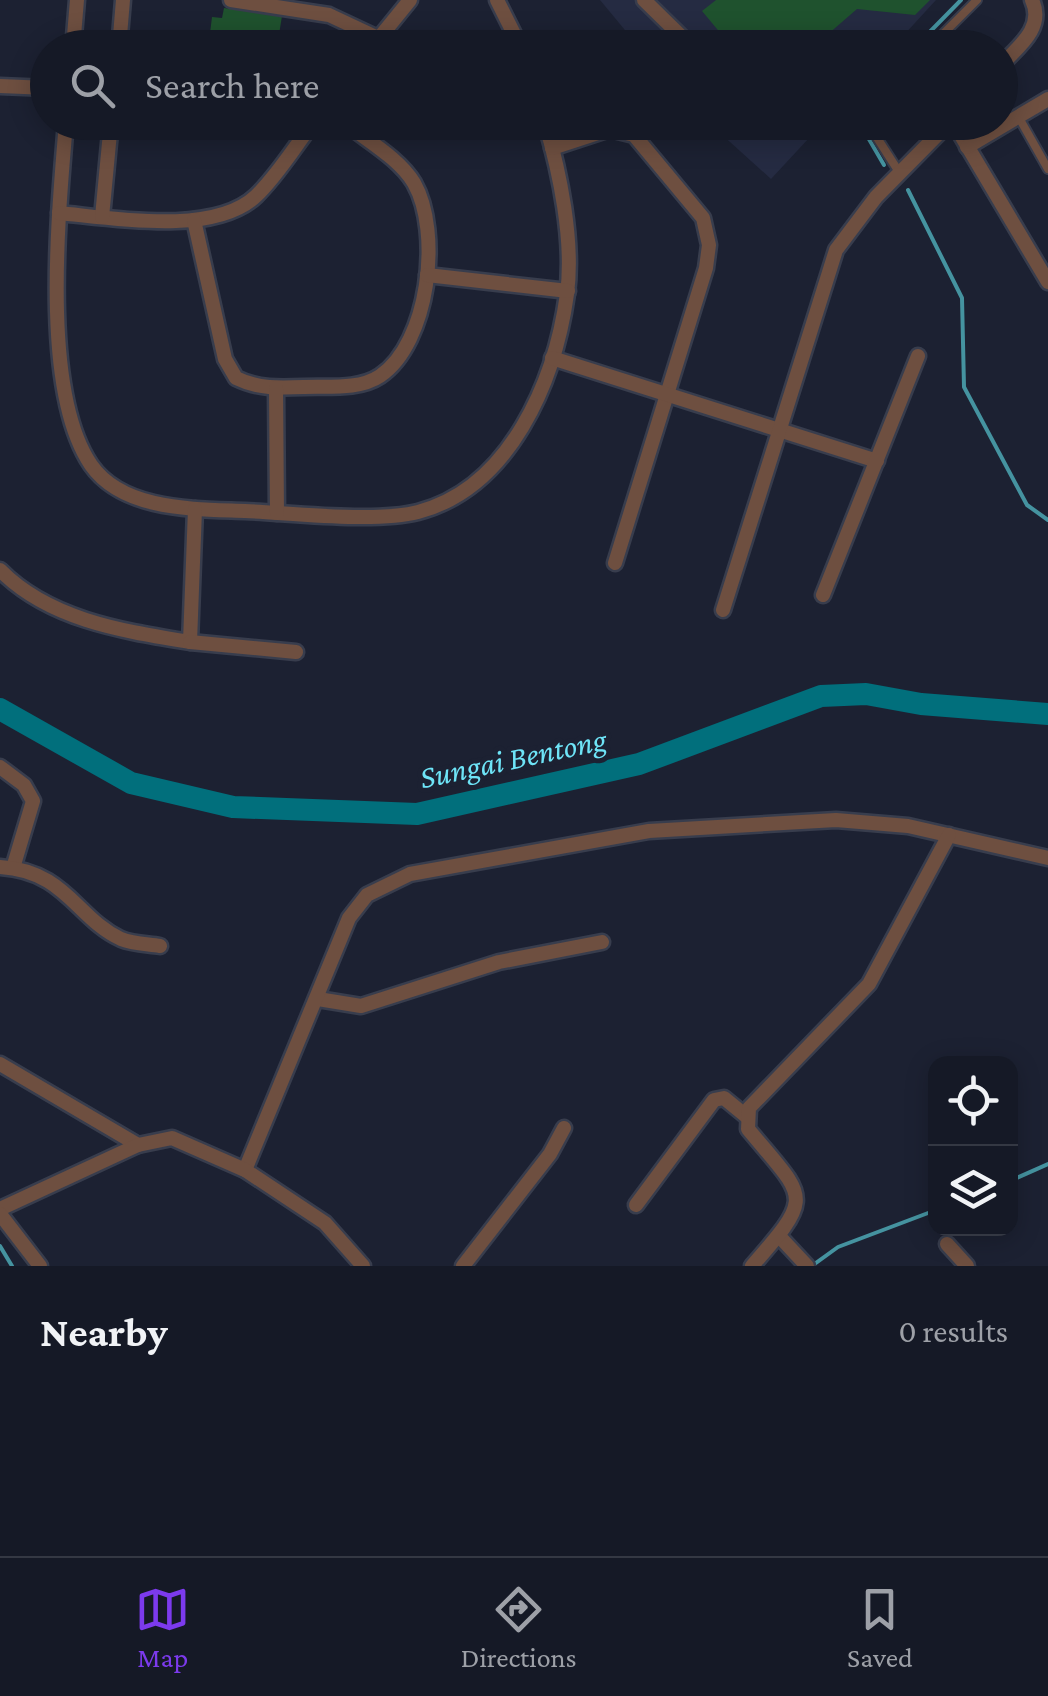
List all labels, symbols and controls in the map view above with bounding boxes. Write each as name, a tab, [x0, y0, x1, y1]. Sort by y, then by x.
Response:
search box	[30, 30, 1018, 140]
icon: search	[65, 58, 120, 113]
text: Search here	[145, 64, 319, 106]
water label: Sungai Bentong	[416, 720, 610, 795]
map controls	[928, 1056, 1018, 1236]
button: locate	[928, 1056, 1018, 1146]
button: layers	[928, 1146, 1018, 1236]
text: Nearby	[40, 1308, 168, 1355]
text: 0 results	[898, 1313, 1008, 1349]
tab: Map	[135, 1582, 190, 1673]
tab: Directions	[461, 1582, 577, 1673]
tab: Saved	[847, 1582, 913, 1673]

